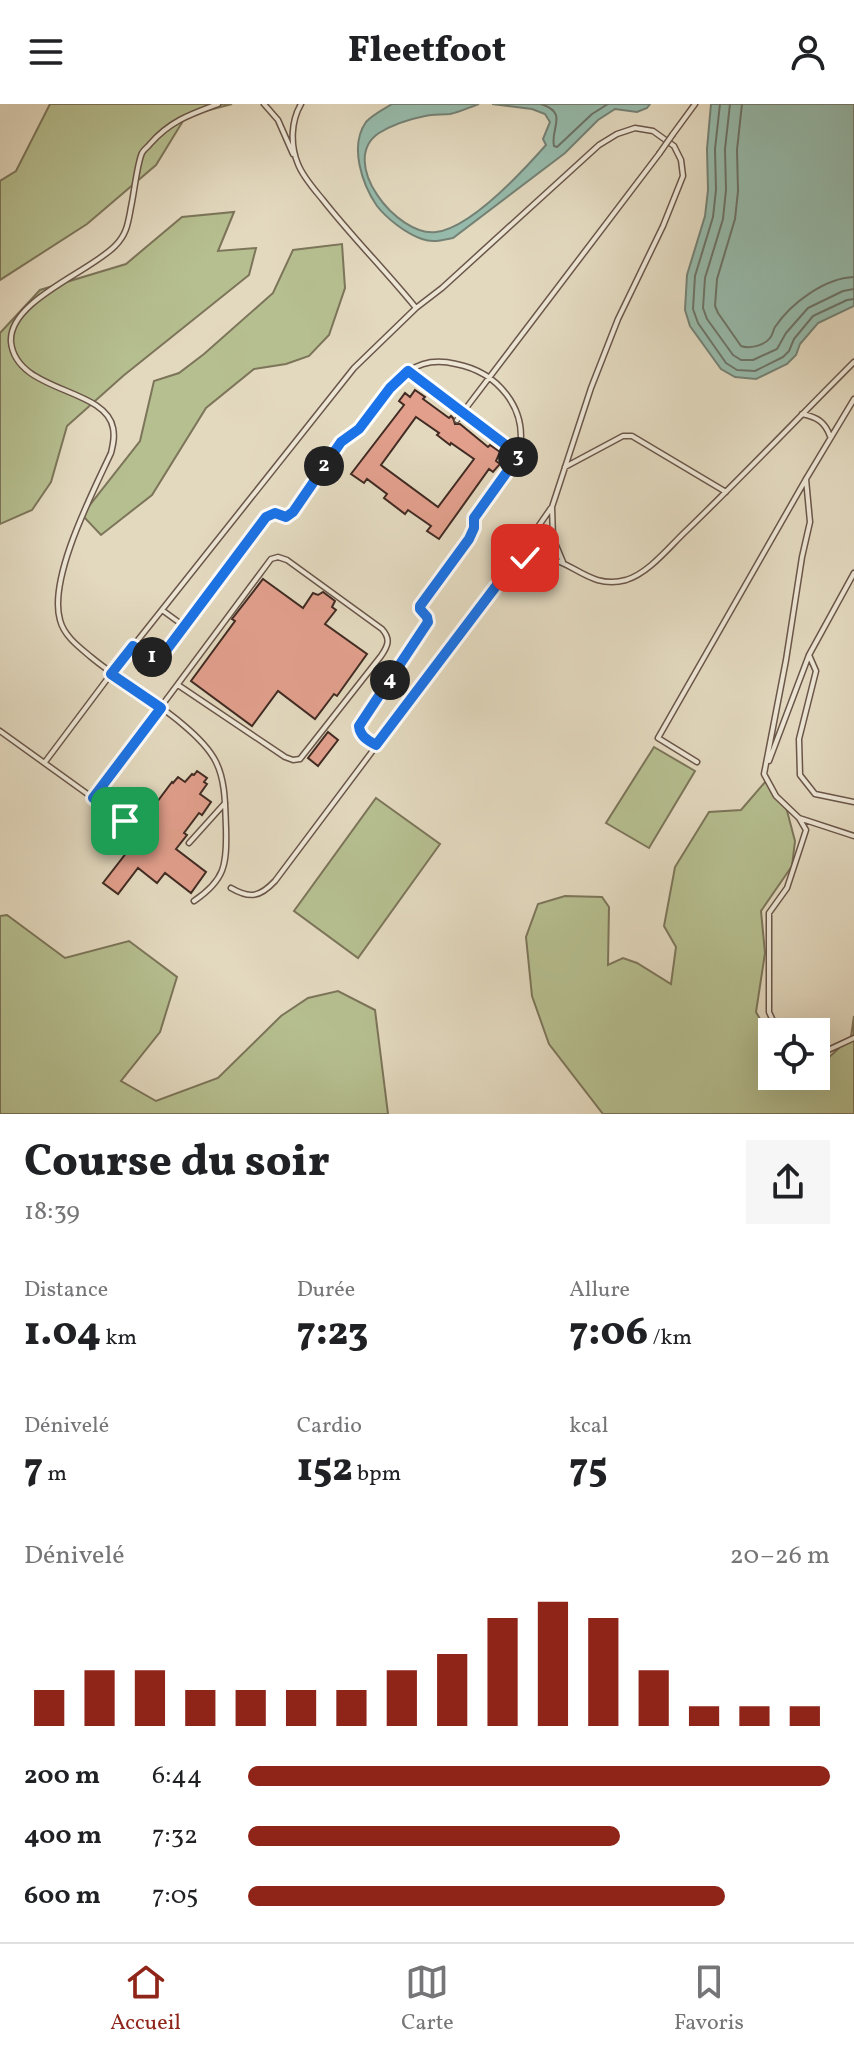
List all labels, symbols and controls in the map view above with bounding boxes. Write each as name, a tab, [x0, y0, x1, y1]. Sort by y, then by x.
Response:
text: Fleetfoot	[348, 27, 506, 77]
icon: menu	[24, 30, 68, 74]
icon: person	[786, 30, 830, 74]
pin: 3	[498, 437, 538, 477]
text: 3	[512, 441, 524, 472]
pin: 2	[304, 446, 344, 486]
text: 2	[318, 450, 330, 481]
pin	[491, 524, 559, 592]
icon: check	[503, 536, 547, 580]
pin: 1	[132, 637, 172, 677]
text: 1	[148, 641, 156, 672]
pin: 4	[370, 660, 410, 700]
text: 4	[383, 664, 397, 695]
pin	[91, 787, 159, 855]
icon: arrive	[103, 799, 147, 843]
map controls	[758, 1018, 830, 1090]
button: locate	[758, 1018, 830, 1090]
text: Course du soir	[24, 1133, 330, 1194]
button: share	[746, 1140, 830, 1224]
text: 18:39	[24, 1194, 80, 1230]
text: Distance	[24, 1275, 108, 1306]
text: Durée	[297, 1275, 355, 1306]
text: Allure	[569, 1275, 630, 1306]
text: 1.04	[24, 1306, 101, 1362]
text: 7:23	[297, 1306, 368, 1362]
text: 7:06	[569, 1306, 648, 1362]
text: km	[101, 1323, 137, 1354]
text: /km	[648, 1323, 692, 1354]
text: Dénivelé	[24, 1411, 109, 1442]
text: Cardio	[297, 1411, 362, 1442]
text: kcal	[569, 1411, 608, 1442]
text: 7	[24, 1442, 43, 1498]
text: 152	[297, 1442, 353, 1498]
text: 75	[569, 1442, 608, 1498]
text: m	[43, 1459, 67, 1490]
text: bpm	[353, 1459, 401, 1490]
text: Dénivelé	[24, 1538, 125, 1574]
text: 20–26 m	[730, 1538, 830, 1574]
text: 200 m	[24, 1758, 100, 1794]
text: 6:44	[152, 1758, 202, 1794]
text: 400 m	[24, 1818, 102, 1854]
text: 7:32	[152, 1818, 198, 1854]
text: 600 m	[24, 1878, 101, 1914]
text: 7:05	[152, 1878, 199, 1914]
tab: Accueil	[110, 1960, 181, 2039]
tab: Carte	[401, 1960, 454, 2039]
tab: Favoris	[674, 1960, 744, 2039]

